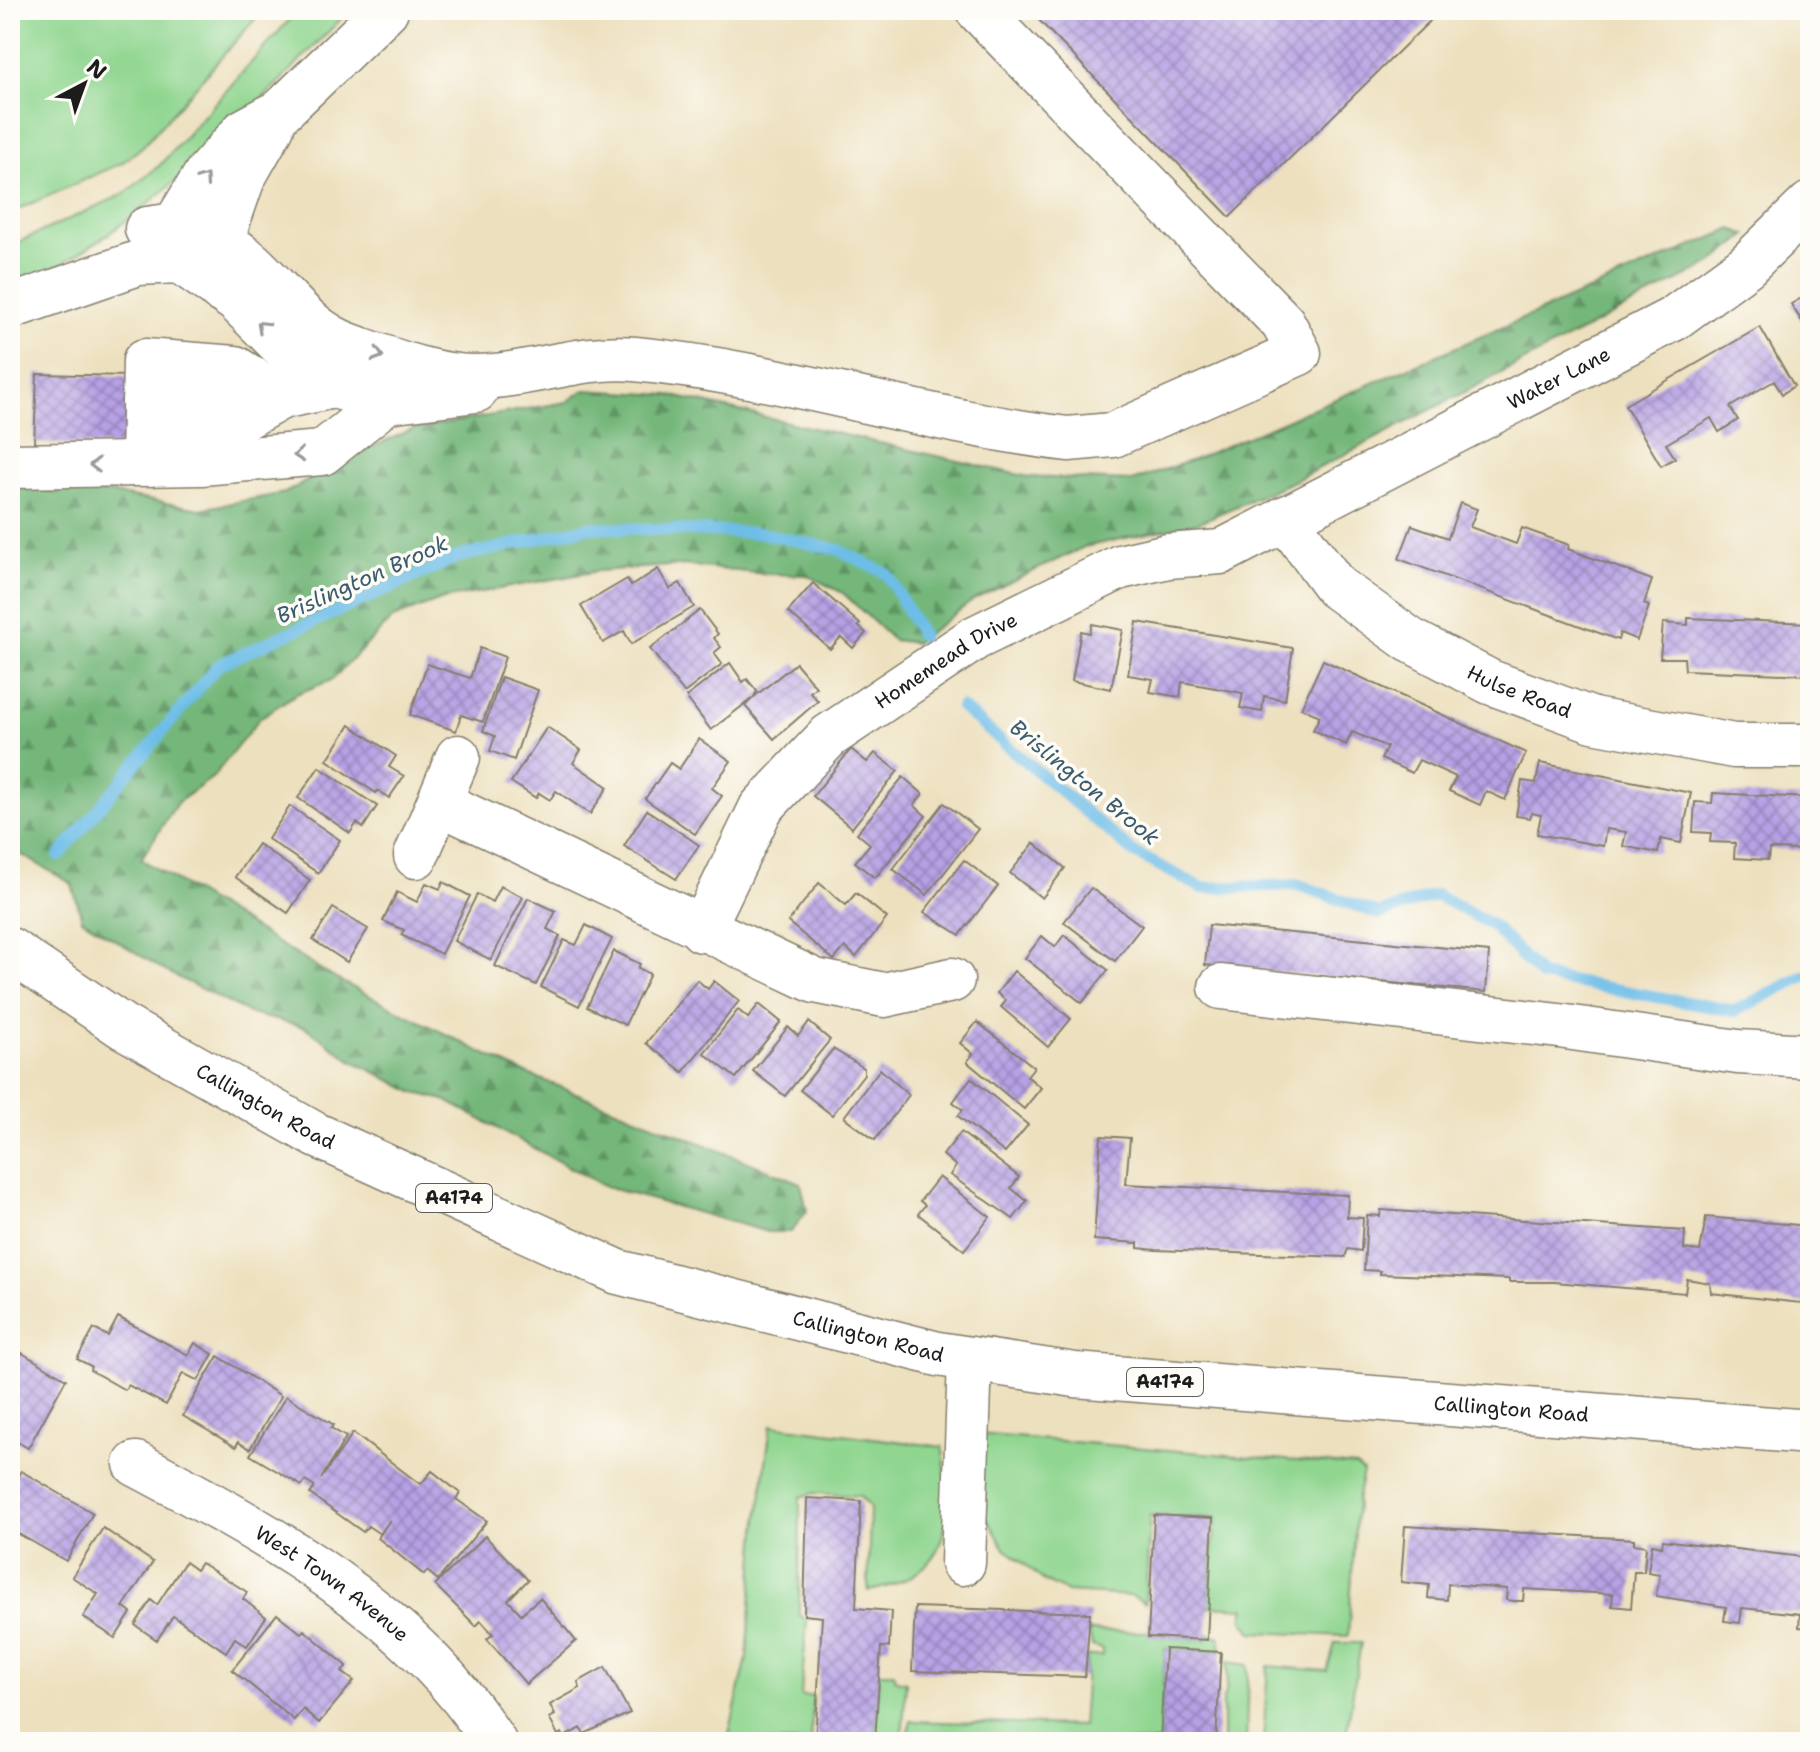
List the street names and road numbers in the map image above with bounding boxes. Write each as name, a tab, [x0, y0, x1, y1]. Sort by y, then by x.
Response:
street label: Water Lane	[1503, 341, 1615, 415]
street label: Homemead Drive	[869, 606, 1022, 715]
street label: Hulse Road	[1462, 659, 1575, 724]
street label: Callington Road	[191, 1057, 340, 1155]
road number: A4174	[416, 1184, 492, 1212]
street label: Callington Road	[790, 1304, 947, 1368]
road number: A4174	[1127, 1368, 1203, 1396]
street label: Callington Road	[1433, 1390, 1590, 1428]
street label: West Town Avenue	[250, 1520, 414, 1647]

